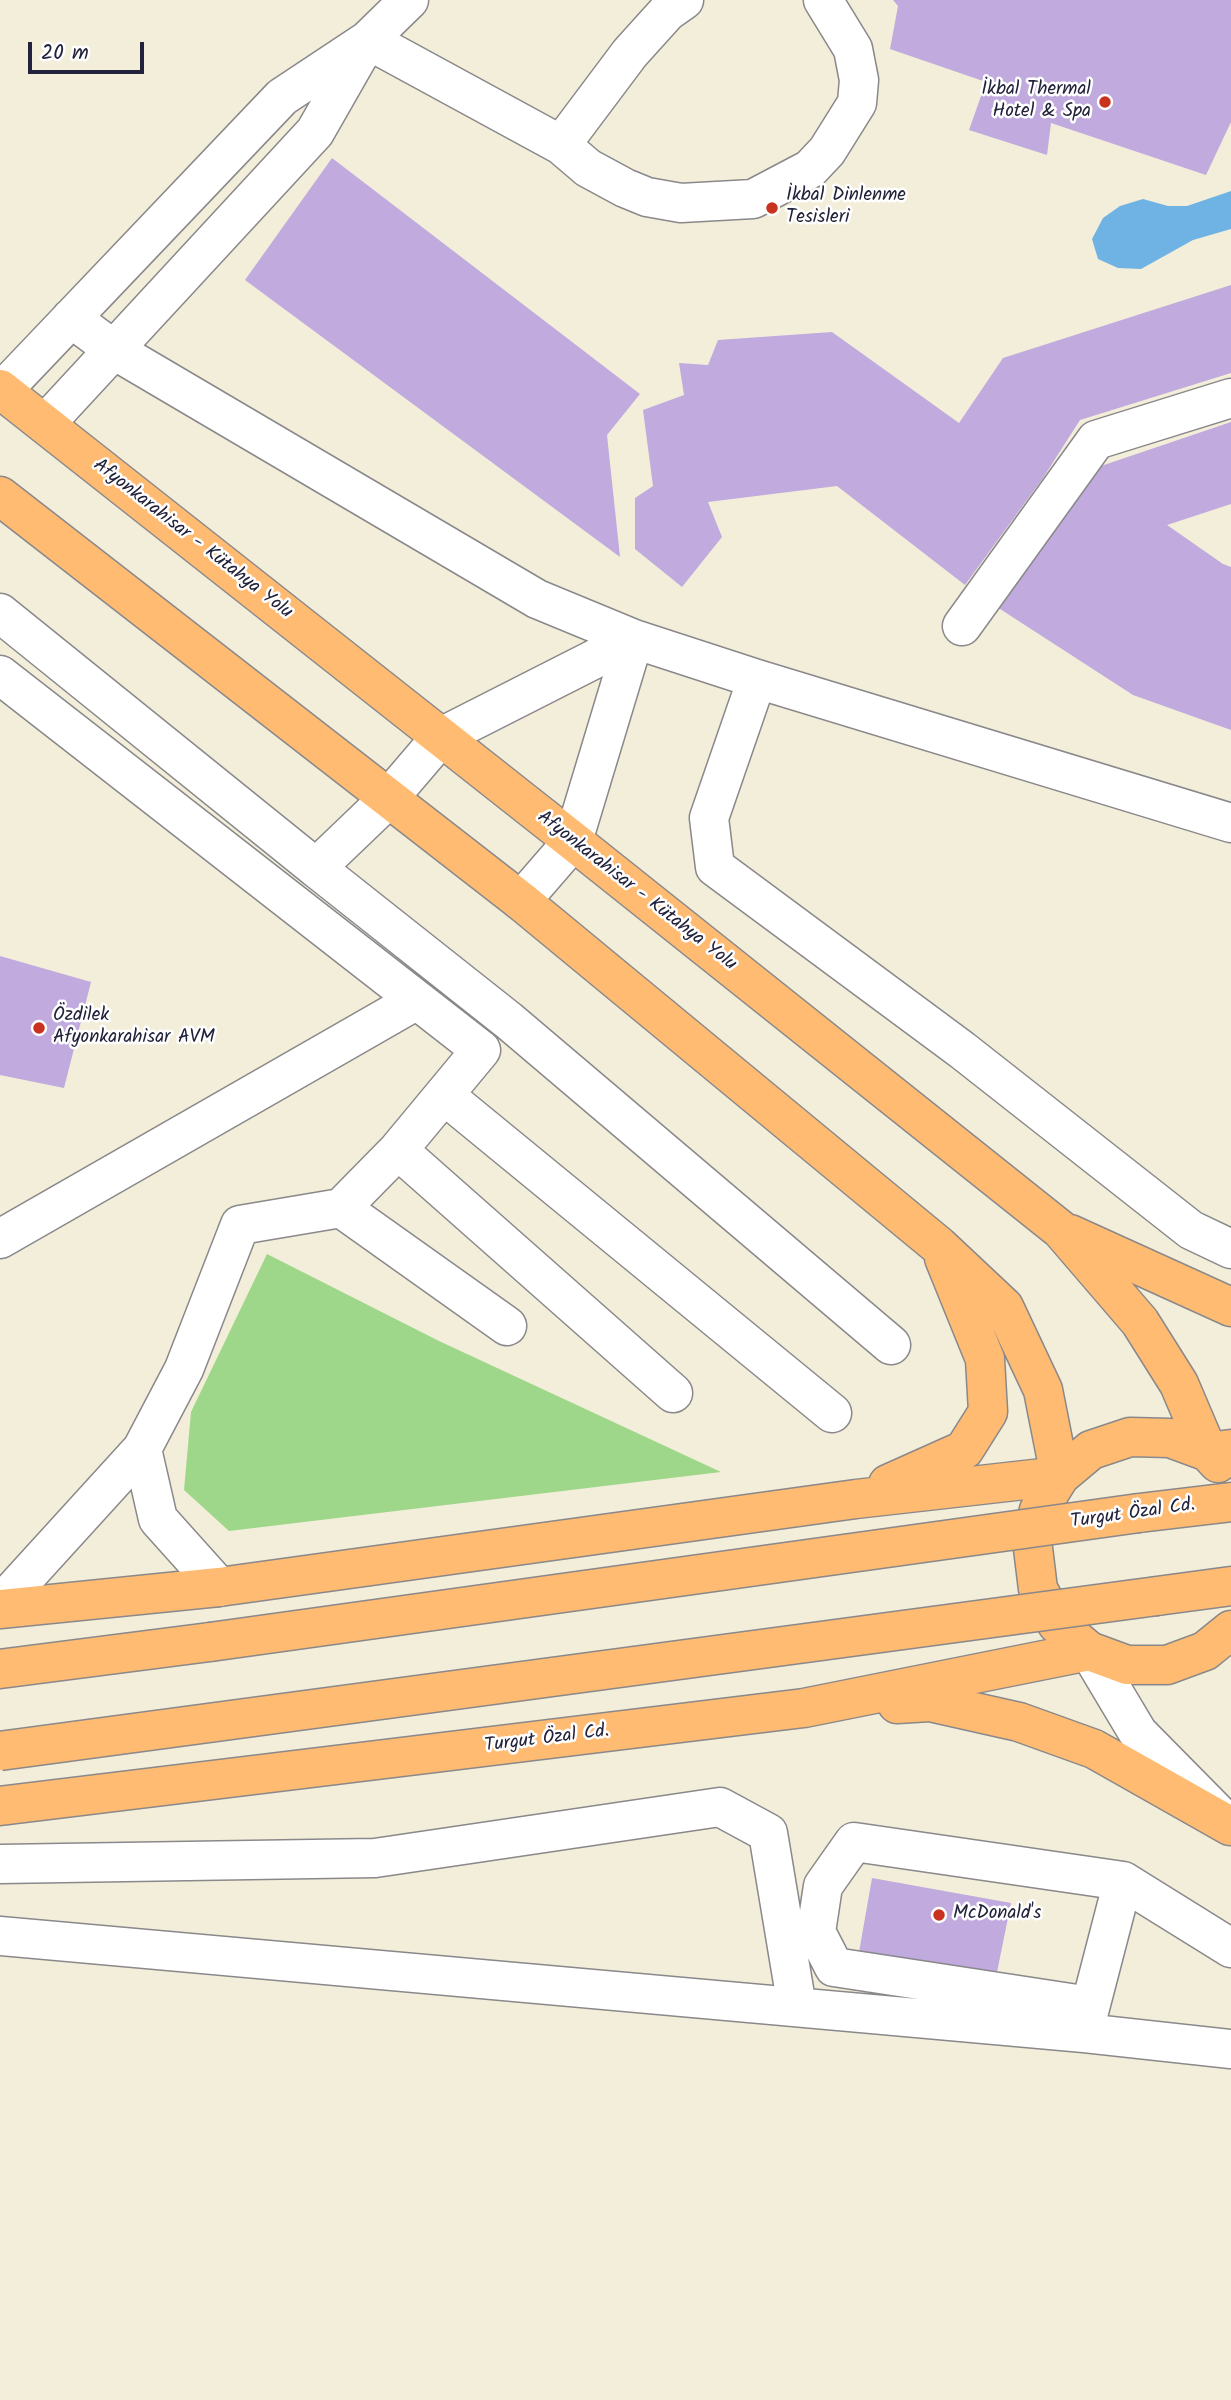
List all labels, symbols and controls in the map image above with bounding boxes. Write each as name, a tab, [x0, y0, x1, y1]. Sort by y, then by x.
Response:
scale bar	[32, 28, 147, 72]
text: 20 m	[41, 37, 89, 70]
place label: İkbal Thermal Hotel & Spa	[981, 80, 1091, 124]
marker: İkbal Thermal Hotel & Spa	[1097, 94, 1113, 110]
place label: İkbal Dinlenme Tesisleri	[786, 186, 906, 230]
marker: İkbal Dinlenme Tesisleri	[764, 200, 780, 216]
street label: Afyonkarahisar - Kütahya Yolu	[88, 455, 296, 625]
street label: Afyonkarahisar - Kütahya Yolu	[532, 807, 740, 977]
place label: Özdilek Afyonkarahisar AVM	[53, 1006, 215, 1050]
marker: Özdilek Afyonkarahisar AVM	[31, 1020, 47, 1036]
street label: Turgut Özal Cd.	[1069, 1495, 1197, 1535]
street label: Turgut Özal Cd.	[483, 1721, 611, 1759]
place label: McDonald's	[953, 1904, 1041, 1926]
marker: McDonald's	[931, 1907, 947, 1923]

